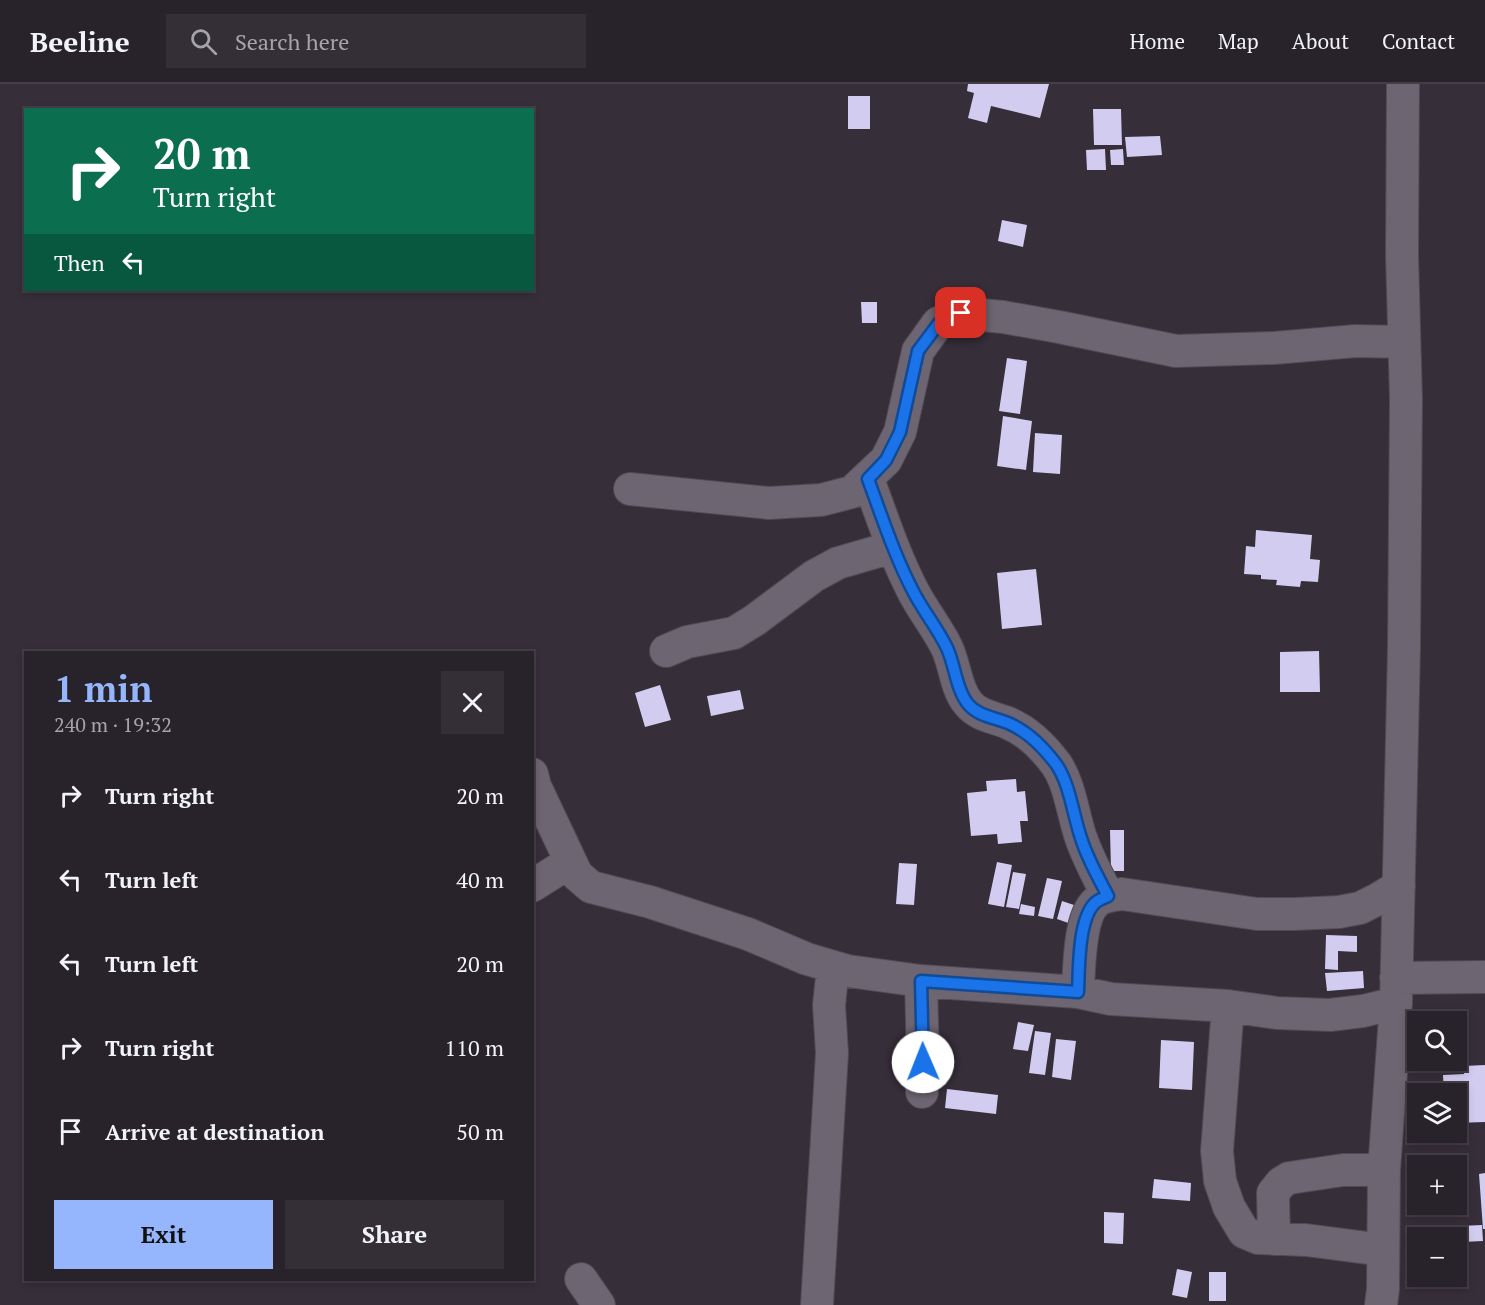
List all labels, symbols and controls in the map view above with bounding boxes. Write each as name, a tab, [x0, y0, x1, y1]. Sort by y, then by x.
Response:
search box	[166, 14, 586, 68]
text: Beeline	[30, 23, 130, 60]
icon: search	[187, 25, 220, 58]
text: Search here	[235, 27, 349, 56]
text: Home	[1129, 27, 1185, 55]
text: Map	[1218, 27, 1259, 55]
text: About	[1292, 27, 1349, 55]
text: Contact	[1382, 27, 1455, 55]
text: 20 m	[153, 125, 251, 181]
icon: right	[54, 132, 132, 210]
text: Turn right	[153, 179, 276, 215]
icon: left	[117, 246, 150, 279]
text: Then	[54, 248, 105, 277]
pin	[935, 287, 986, 338]
icon: arrive	[944, 296, 977, 329]
text: 1 min	[54, 665, 152, 712]
button: close	[441, 671, 504, 734]
text: 240 m · 19:32	[54, 711, 172, 738]
icon: right	[54, 779, 87, 812]
text: Turn right	[105, 781, 214, 810]
text: 20 m	[456, 781, 504, 810]
icon: left	[54, 863, 87, 896]
text: Turn left	[105, 865, 198, 894]
text: 40 m	[456, 865, 504, 894]
icon: left	[54, 947, 87, 980]
text: Turn left	[105, 949, 198, 978]
text: 20 m	[456, 949, 504, 978]
map controls	[1407, 1011, 1467, 1287]
button: search	[1407, 1011, 1467, 1071]
position arrow	[891, 1030, 955, 1094]
icon: right	[54, 1031, 87, 1064]
text: Turn right	[105, 1033, 214, 1062]
text: 110 m	[444, 1033, 504, 1062]
button: layers	[1407, 1083, 1467, 1143]
icon: arrive	[54, 1115, 87, 1148]
text: Arrive at destination	[105, 1117, 324, 1146]
text: 50 m	[456, 1117, 504, 1146]
button: +	[1407, 1155, 1467, 1215]
button: Exit	[54, 1200, 273, 1269]
button: Share	[285, 1200, 504, 1269]
button: −	[1407, 1227, 1467, 1287]

